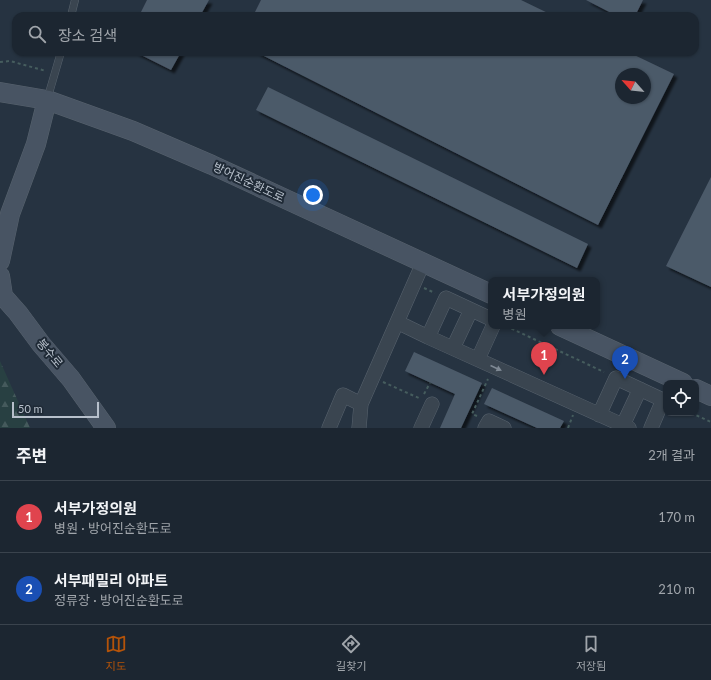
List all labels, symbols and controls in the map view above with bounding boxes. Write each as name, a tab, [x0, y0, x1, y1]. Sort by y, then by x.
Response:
search box	[12, 12, 699, 56]
icon: search	[26, 23, 48, 45]
text: 장소 검색	[58, 26, 117, 44]
north arrow	[615, 68, 651, 104]
street label: 방어진순환도로	[211, 159, 287, 205]
your location	[303, 185, 323, 205]
popup	[488, 277, 600, 329]
text: 서부가정의원	[503, 285, 585, 303]
text: 병원	[503, 306, 527, 322]
street label: 봉수로	[34, 335, 66, 371]
pin: 1	[531, 342, 557, 375]
pin: 2	[612, 346, 638, 379]
one-way arrow	[490, 365, 502, 371]
map controls	[663, 380, 699, 416]
button: locate	[663, 380, 699, 416]
scale bar	[12, 400, 99, 419]
text: 50 m	[18, 402, 43, 415]
text: 주변	[16, 445, 47, 466]
text: 2개 결과	[648, 447, 695, 463]
text: 서부가정의원	[54, 499, 137, 517]
text: 1	[25, 509, 33, 525]
text: 170 m	[658, 509, 695, 525]
text: 병원 · 방어진순환도로	[54, 520, 172, 536]
text: 서부패밀리 아파트	[54, 571, 168, 589]
text: 2	[25, 581, 33, 597]
text: 210 m	[658, 581, 695, 597]
text: 정류장 · 방어진순환도로	[54, 592, 184, 608]
tab: 지도	[105, 633, 127, 673]
tab: 길찾기	[336, 633, 366, 673]
tab: 저장됨	[576, 633, 606, 673]

